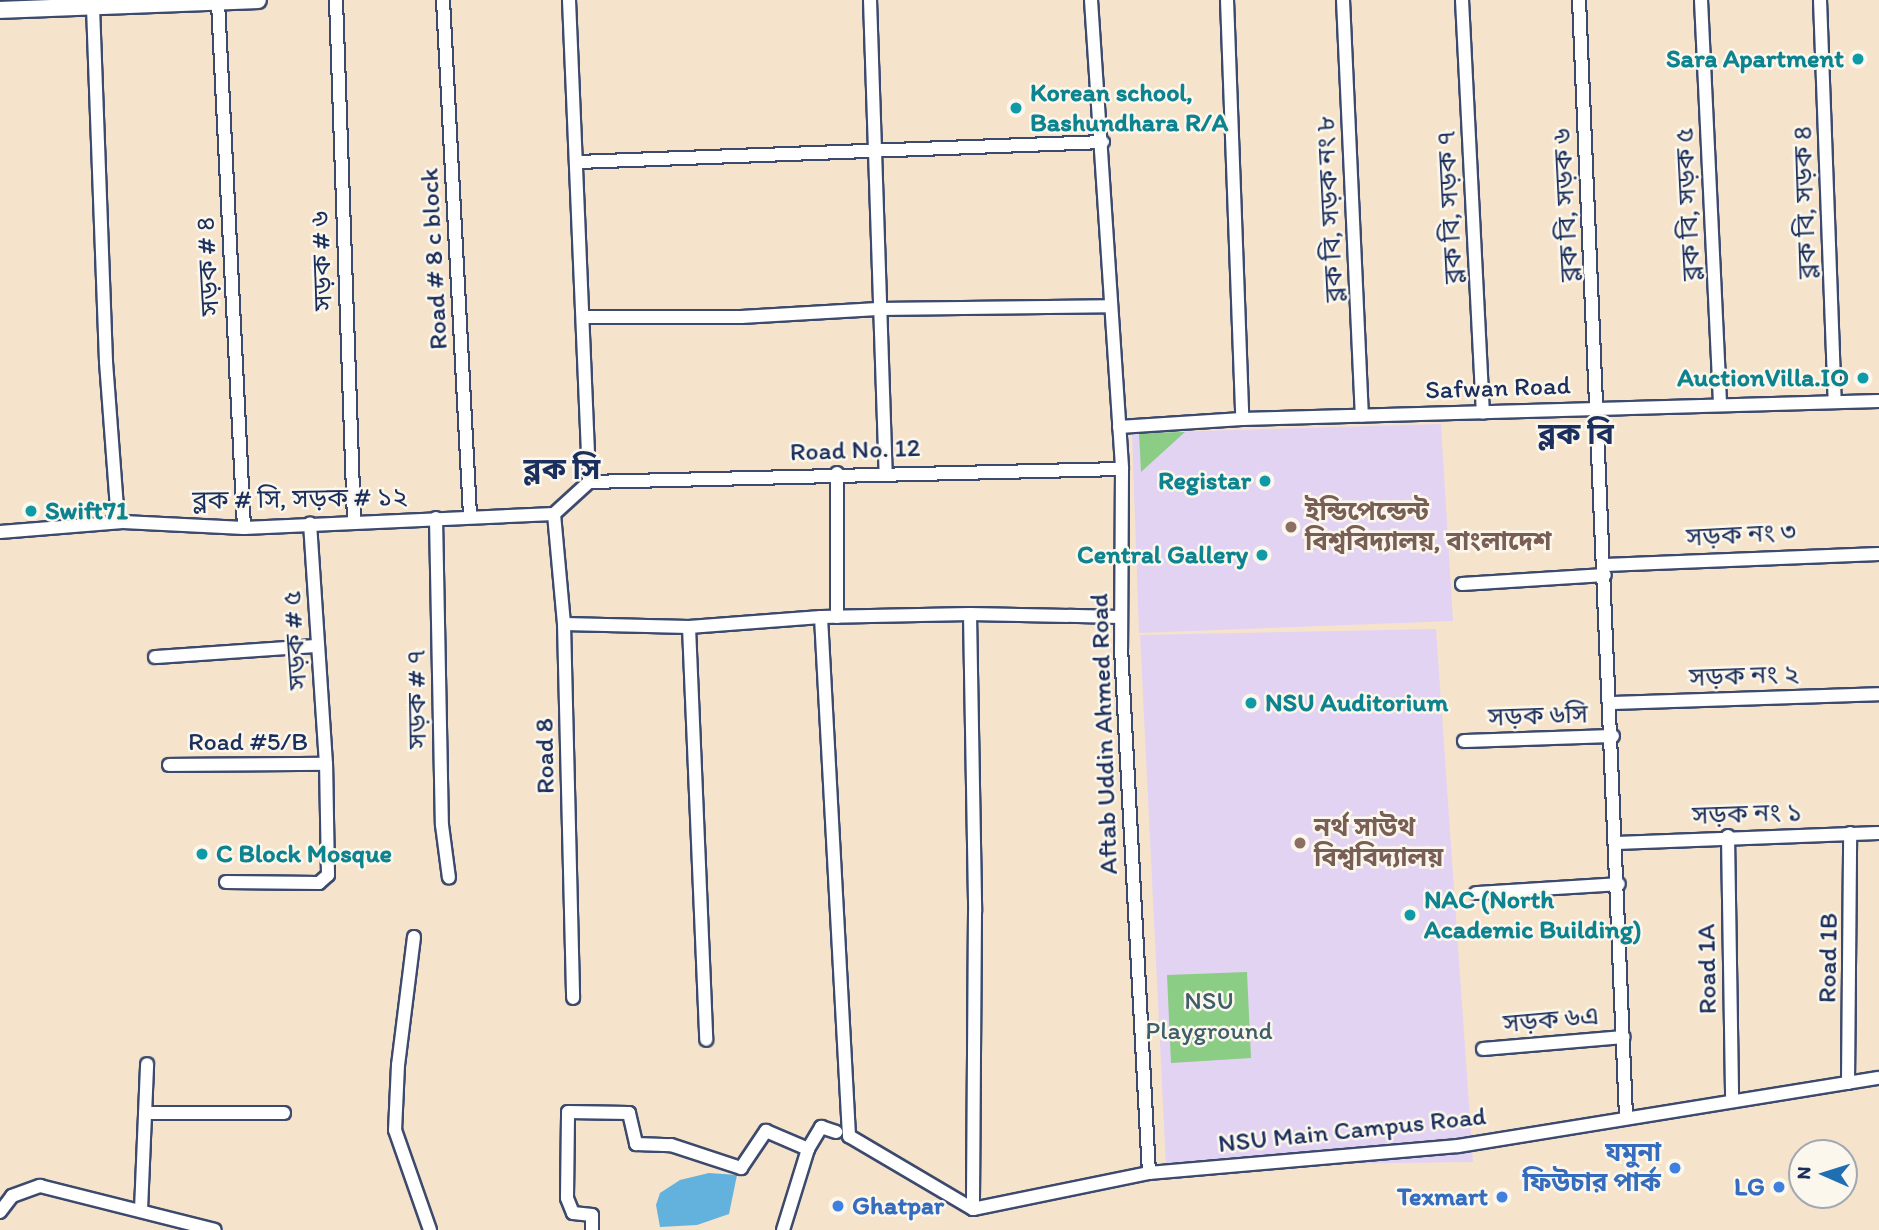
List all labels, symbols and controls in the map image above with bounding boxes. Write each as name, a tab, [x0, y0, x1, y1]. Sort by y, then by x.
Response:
place label: Sara Apartment	[1666, 43, 1844, 75]
marker: Sara Apartment	[1850, 51, 1866, 67]
place label: Korean school, Bashundhara R/A	[1030, 77, 1228, 138]
marker: Korean school, Bashundhara R/A	[1008, 100, 1024, 116]
street label: ব্লক বি, সড়ক নং ৮	[1310, 115, 1350, 303]
street label: ব্লক বি, সড়ক ৪	[1787, 125, 1823, 279]
street label: ব্লক বি, সড়ক ৫	[1668, 127, 1708, 281]
street label: ব্লক বি, সড়ক ৬	[1546, 128, 1586, 282]
street label: ব্লক বি, সড়ক ৭	[1430, 130, 1470, 284]
street label: Road # 8 c block	[414, 167, 454, 351]
street label: সড়ক # ৬	[305, 211, 339, 311]
street label: সড়ক # ৪	[190, 215, 226, 317]
place label: AuctionVilla.IO	[1677, 362, 1849, 394]
street label: Safwan Road	[1425, 370, 1571, 406]
marker: AuctionVilla.IO	[1855, 370, 1871, 386]
district label: ব্লক বি	[1538, 416, 1614, 452]
street label: Road No. 12	[789, 432, 921, 468]
district label: ব্লক সি	[524, 451, 600, 487]
place label: Registar	[1158, 465, 1251, 497]
marker: Registar	[1257, 473, 1273, 489]
street label: ব্লক # সি, সড়ক # ১২	[192, 482, 408, 516]
place label: Swift71	[45, 495, 128, 527]
place label: ইন্ডিপেন্ডেন্ট বিশ্ববিদ্যালয়, বাংলাদেশ	[1305, 496, 1552, 558]
marker: Swift71	[23, 503, 39, 519]
street label: সড়ক নং ৩	[1685, 517, 1797, 553]
marker: ইন্ডিপেন্ডেন্ট বিশ্ববিদ্যালয়, বাংলাদেশ	[1283, 519, 1299, 535]
place label: Central Gallery	[1077, 539, 1248, 571]
marker: Central Gallery	[1254, 547, 1270, 563]
street label: সড়ক # ৫	[276, 589, 314, 691]
street label: Aftab Uddin Ahmed Road	[1084, 593, 1124, 875]
street label: সড়ক # ৭	[401, 649, 433, 749]
street label: সড়ক নং ২	[1689, 658, 1799, 694]
place label: NSU Auditorium	[1265, 687, 1448, 719]
marker: NSU Auditorium	[1243, 695, 1259, 711]
street label: সড়ক ৬সি	[1487, 699, 1589, 733]
street label: Road 8	[529, 718, 561, 794]
street label: Road #5/B	[188, 726, 308, 758]
street label: সড়ক নং ১	[1692, 796, 1802, 832]
place label: নর্থ সাউথ বিশ্ববিদ্যালয়	[1314, 812, 1443, 874]
marker: নর্থ সাউথ বিশ্ববিদ্যালয়	[1292, 835, 1308, 851]
place label: C Block Mosque	[216, 838, 392, 870]
marker: C Block Mosque	[194, 846, 210, 862]
place label: NAC (North Academic Building)	[1424, 884, 1641, 946]
marker: NAC (North Academic Building)	[1402, 907, 1418, 923]
street label: Road 1B	[1812, 912, 1844, 1004]
street label: Road 1A	[1691, 923, 1723, 1015]
park label: NSU Playground	[1145, 985, 1273, 1046]
street label: সড়ক ৬এ	[1502, 1000, 1600, 1040]
street label: NSU Main Campus Road	[1217, 1100, 1487, 1160]
place label: যমুনা ফিউচার পার্ক	[1522, 1137, 1661, 1198]
north arrow	[1788, 1139, 1858, 1209]
marker: যমুনা ফিউচার পার্ক	[1667, 1160, 1683, 1176]
text: N	[1792, 1166, 1815, 1180]
place label: LG	[1734, 1171, 1765, 1203]
marker: LG	[1771, 1179, 1787, 1195]
place label: Texmart	[1397, 1181, 1488, 1213]
marker: Texmart	[1494, 1189, 1510, 1205]
place label: Ghatpar	[852, 1190, 944, 1222]
marker: Ghatpar	[830, 1198, 846, 1214]

